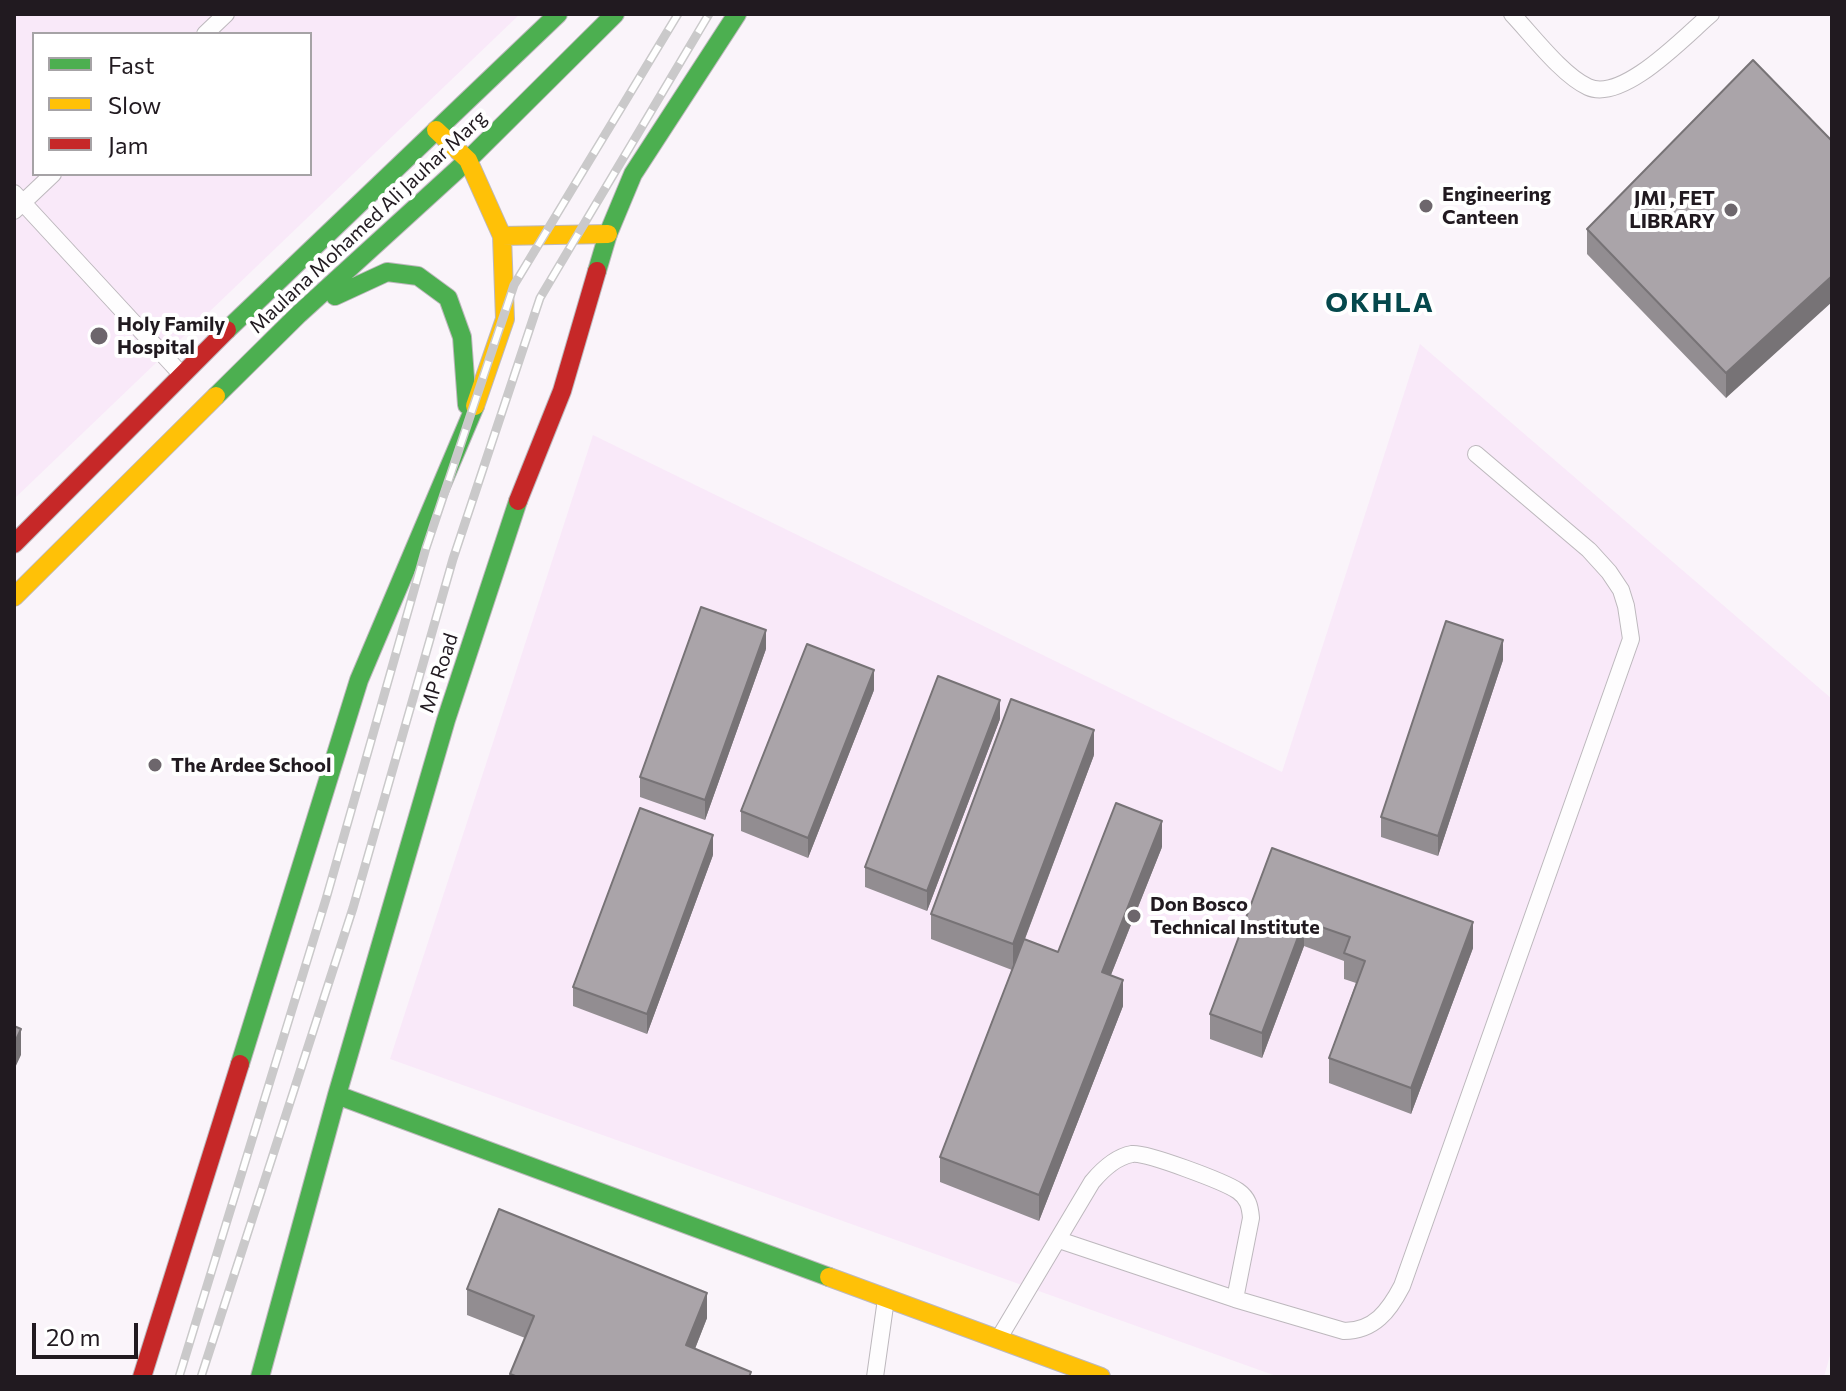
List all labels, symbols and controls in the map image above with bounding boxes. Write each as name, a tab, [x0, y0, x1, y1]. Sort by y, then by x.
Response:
legend	[32, 32, 312, 176]
text: Fast	[108, 50, 155, 79]
text: Slow	[108, 90, 161, 119]
street label: Maulana Mohamed Ali Jauhar Marg	[244, 106, 492, 338]
text: Jam	[108, 130, 148, 159]
place label: Engineering Canteen	[1442, 182, 1551, 229]
place label: JMI , FET LIBRARY	[1629, 186, 1715, 233]
marker: Engineering Canteen	[1417, 197, 1435, 215]
marker: JMI , FET LIBRARY	[1722, 201, 1740, 219]
district label: OKHLA	[1325, 286, 1435, 320]
place label: Holy Family Hospital	[117, 312, 225, 359]
marker: Holy Family Hospital	[88, 325, 110, 347]
street label: MP Road	[415, 630, 463, 716]
place label: The Ardee School	[171, 753, 331, 777]
marker: The Ardee School	[146, 756, 164, 774]
place label: Don Bosco Technical Institute	[1150, 892, 1320, 939]
marker: Don Bosco Technical Institute	[1125, 907, 1143, 925]
scale bar	[36, 1307, 142, 1357]
text: 20 m	[46, 1322, 100, 1351]

